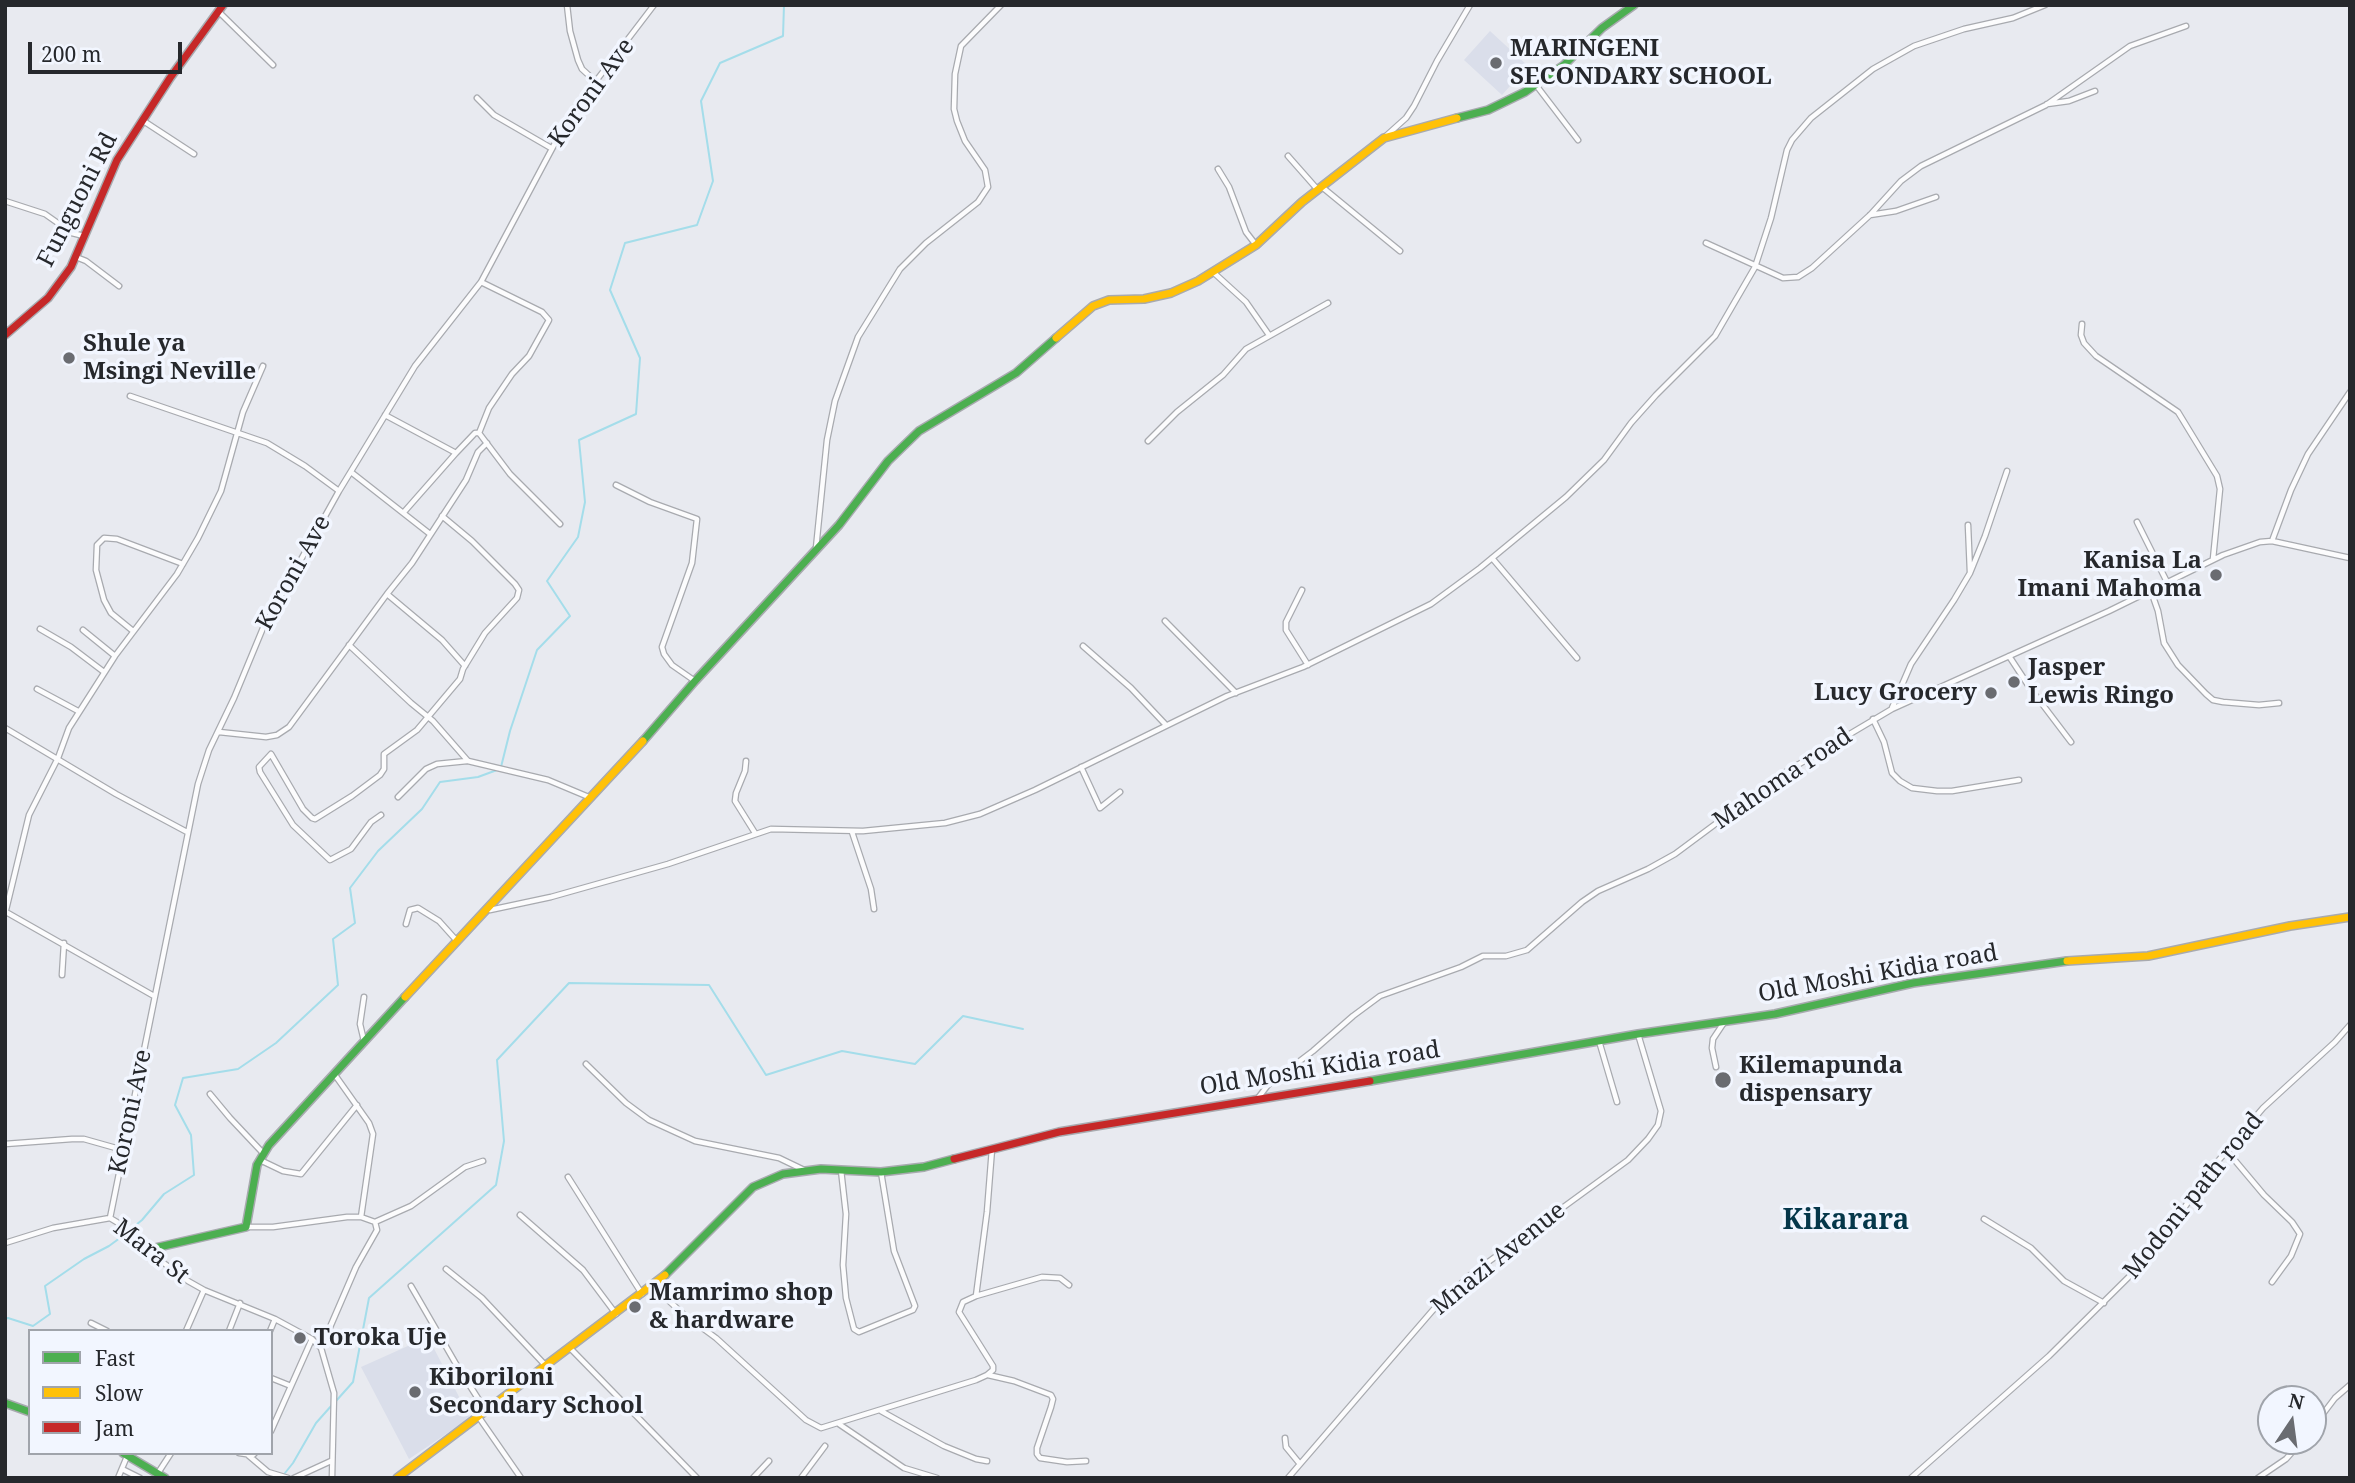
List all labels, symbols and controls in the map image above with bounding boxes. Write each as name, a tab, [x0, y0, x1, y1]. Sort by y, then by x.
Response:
scale bar	[32, 28, 186, 72]
street label: Koroni Ave	[543, 33, 641, 153]
place label: MARINGENI SECONDARY SCHOOL	[1510, 35, 1772, 91]
text: 200 m	[41, 40, 102, 68]
marker: MARINGENI SECONDARY SCHOOL	[1488, 55, 1504, 71]
street label: Funguoni Rd	[32, 128, 124, 272]
place label: Shule ya Msingi Neville	[83, 330, 256, 386]
marker: Shule ya Msingi Neville	[61, 350, 77, 366]
street label: Koroni Ave	[251, 511, 337, 635]
place label: Kanisa La Imani Mahoma	[2018, 547, 2202, 603]
marker: Kanisa La Imani Mahoma	[2208, 567, 2224, 583]
place label: Jasper Lewis Ringo	[2028, 654, 2174, 710]
marker: Jasper Lewis Ringo	[2006, 674, 2022, 690]
place label: Lucy Grocery	[1814, 679, 1977, 707]
marker: Lucy Grocery	[1983, 685, 1999, 701]
street label: Mahoma road	[1708, 722, 1858, 836]
street label: Old Moshi Kidia road	[1756, 939, 2000, 1009]
street label: Old Moshi Kidia road	[1198, 1036, 1442, 1102]
street label: Koroni Ave	[104, 1047, 158, 1177]
place label: Kilemapunda dispensary	[1739, 1052, 1903, 1108]
marker: Kilemapunda dispensary	[1713, 1070, 1733, 1090]
street label: Modoni path road	[2118, 1107, 2270, 1285]
street label: Mnazi Avenue	[1426, 1196, 1572, 1322]
district label: Kikarara	[1783, 1204, 1909, 1238]
street label: Mara St	[107, 1214, 195, 1290]
place label: Mamrimo shop & hardware	[649, 1279, 833, 1335]
marker: Mamrimo shop & hardware	[627, 1299, 643, 1315]
place label: Toroka Uje	[314, 1324, 447, 1352]
legend	[28, 1329, 273, 1455]
marker: Toroka Uje	[292, 1330, 308, 1346]
text: Fast	[95, 1344, 135, 1372]
place label: Kiboriloni Secondary School	[429, 1364, 643, 1420]
text: Slow	[95, 1379, 143, 1407]
marker: Kiboriloni Secondary School	[407, 1384, 423, 1400]
north arrow	[2257, 1385, 2327, 1455]
text: N	[2286, 1387, 2306, 1416]
text: Jam	[95, 1414, 134, 1442]

